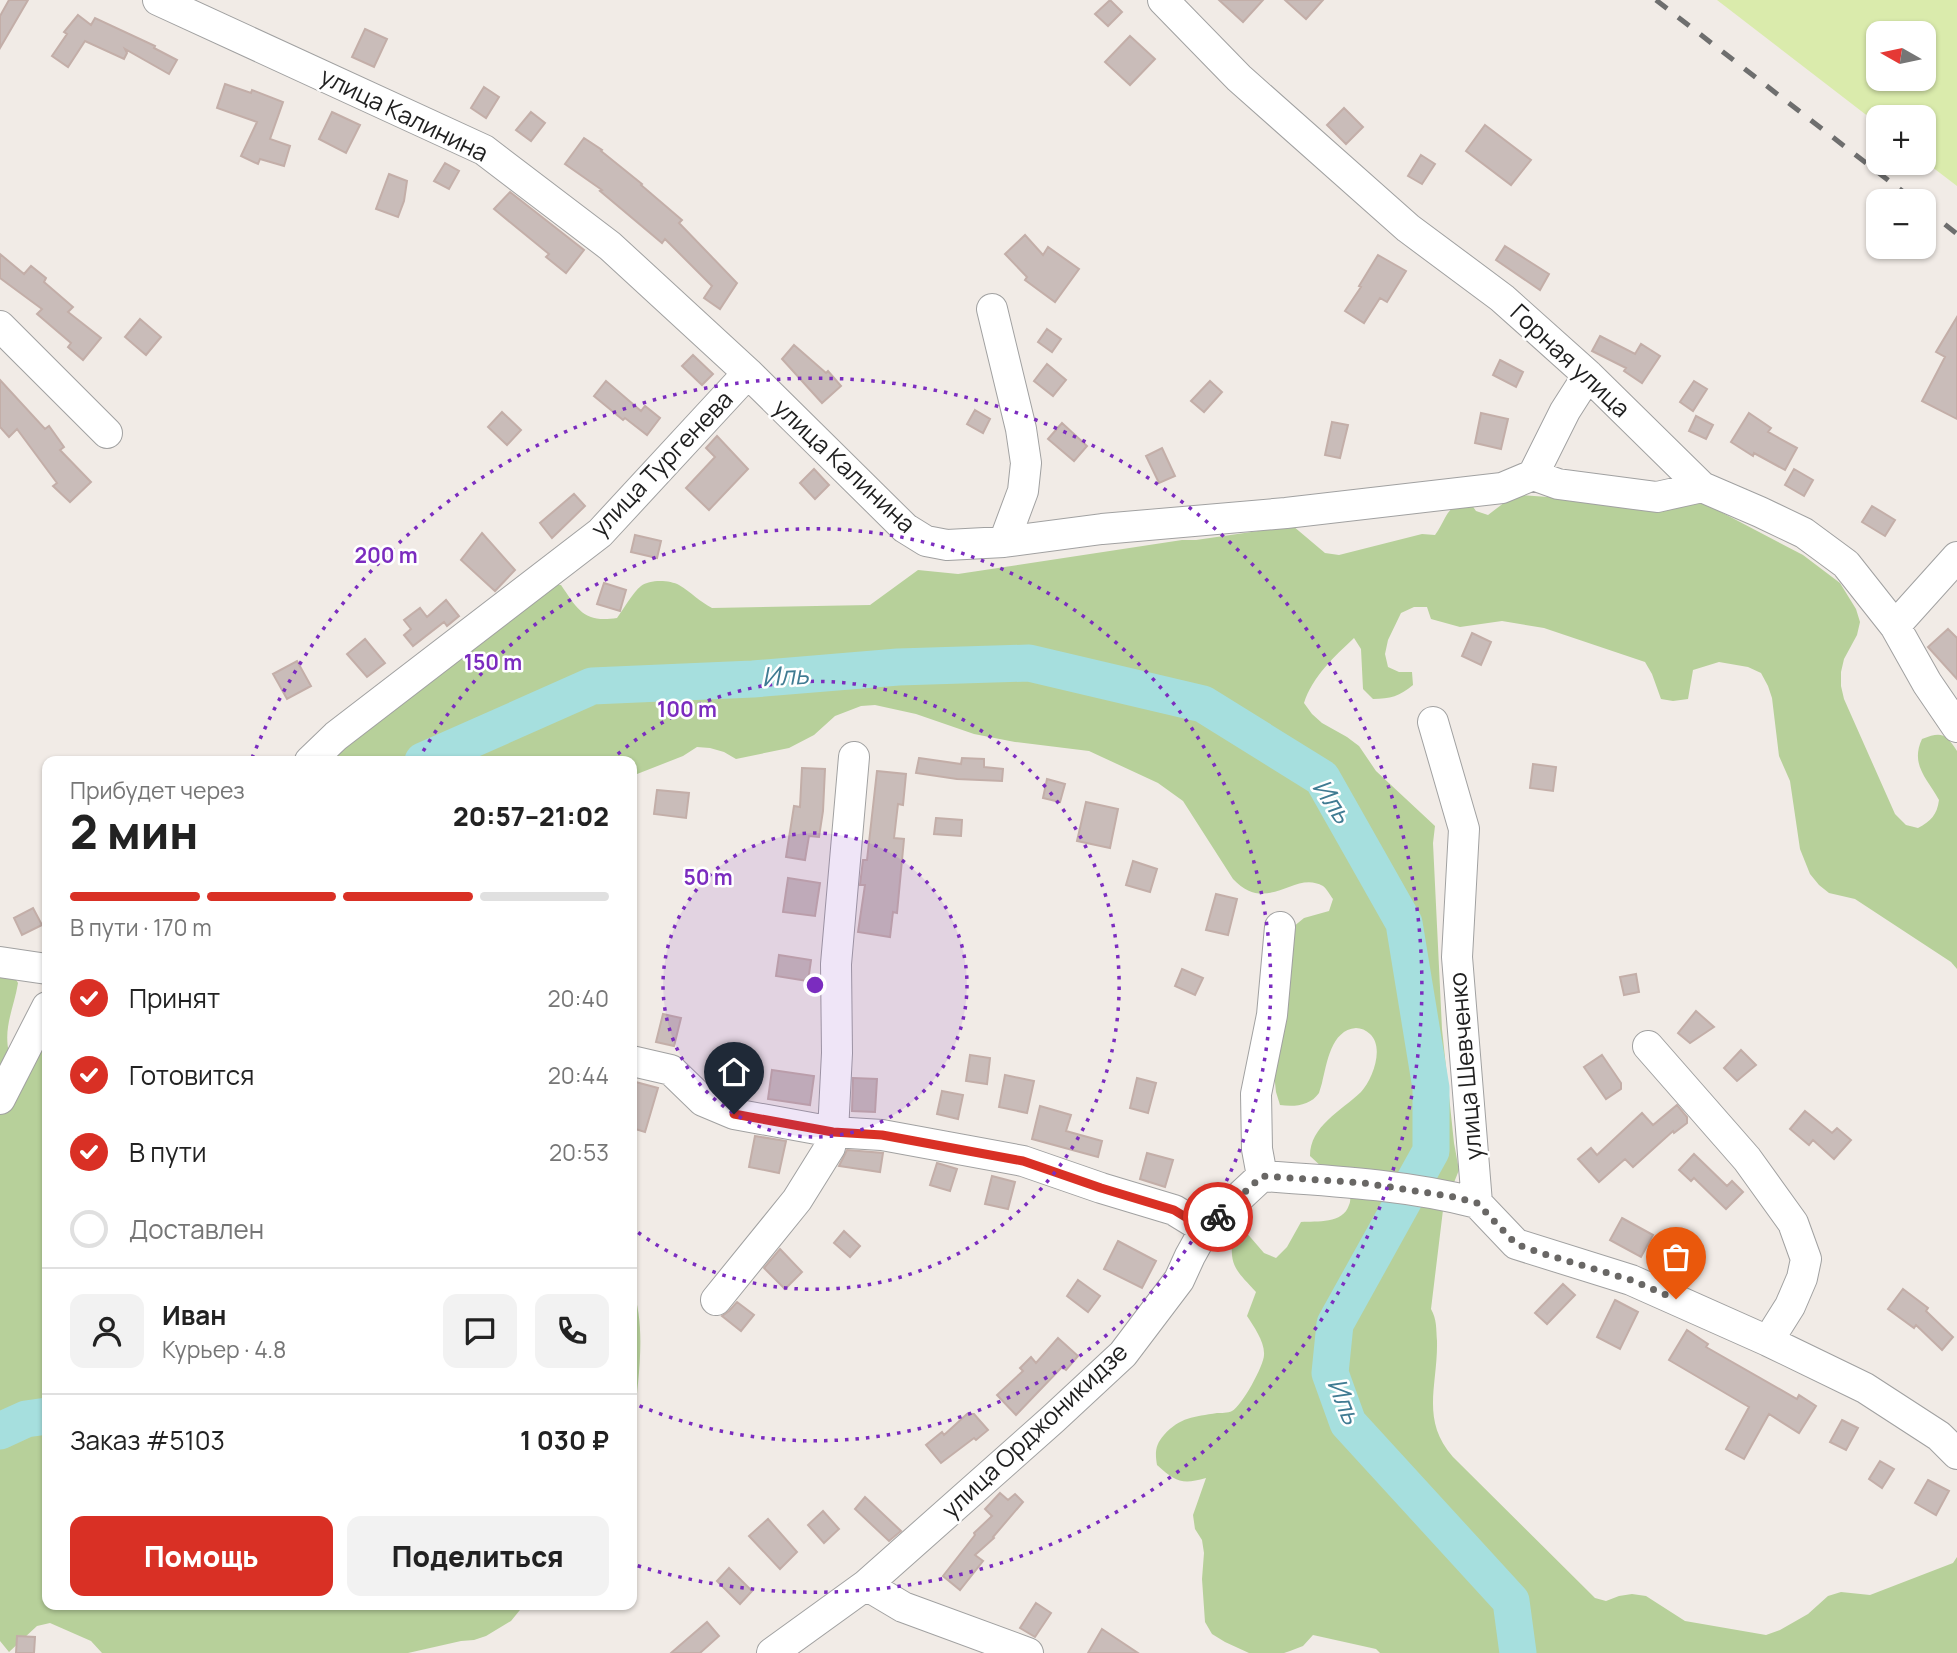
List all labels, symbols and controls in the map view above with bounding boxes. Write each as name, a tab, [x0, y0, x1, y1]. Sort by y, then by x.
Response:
north arrow	[1866, 21, 1936, 91]
map controls	[1866, 21, 1936, 259]
street label: улица Калинина	[315, 59, 494, 169]
button: +	[1866, 105, 1936, 175]
button: −	[1866, 189, 1936, 259]
street label: Горная улица	[1504, 296, 1638, 424]
street label: улица Тургенева	[582, 383, 739, 543]
street label: улица Калинина	[767, 390, 923, 539]
text: 200 m	[354, 541, 418, 569]
text: 150 m	[464, 648, 522, 676]
water label: Иль	[761, 656, 810, 694]
text: 100 m	[657, 695, 717, 723]
water label: Иль	[1305, 771, 1361, 831]
text: Прибудет через	[70, 774, 245, 806]
text: 20:57–21:02	[453, 798, 609, 834]
text: 2 мин	[70, 800, 198, 863]
text: 50 m	[683, 863, 733, 891]
text: В пути · 170 m	[70, 911, 212, 943]
street label: улица Шевченко	[1440, 971, 1489, 1161]
centre of rings	[803, 973, 827, 997]
icon: check	[70, 979, 108, 1017]
text: Принят	[129, 980, 220, 1016]
text: 20:40	[547, 982, 609, 1014]
pin	[704, 1042, 764, 1114]
icon: home	[715, 1053, 753, 1091]
icon: check	[70, 1056, 108, 1094]
text: Готовится	[129, 1057, 254, 1093]
text: 20:44	[548, 1059, 609, 1091]
icon: check	[70, 1133, 108, 1171]
text: В пути	[129, 1134, 207, 1170]
text: 20:53	[549, 1136, 609, 1168]
courier	[1183, 1182, 1253, 1252]
icon: bike	[1199, 1198, 1237, 1236]
text: Доставлен	[129, 1211, 264, 1247]
pin	[1646, 1227, 1706, 1299]
icon: bag	[1657, 1238, 1695, 1276]
button: person	[70, 1294, 144, 1368]
button: chat	[443, 1294, 517, 1368]
button: phone	[535, 1294, 609, 1368]
text: Иван	[162, 1297, 226, 1333]
text: Курьер · 4.8	[162, 1333, 286, 1365]
street label: улица Орджоникидзе	[934, 1335, 1134, 1525]
water label: Иль	[1319, 1372, 1371, 1430]
text: Заказ #5103	[70, 1422, 225, 1458]
text: 1 030 ₽	[520, 1422, 609, 1458]
button: Помощь	[70, 1516, 333, 1596]
button: Поделиться	[347, 1516, 609, 1596]

